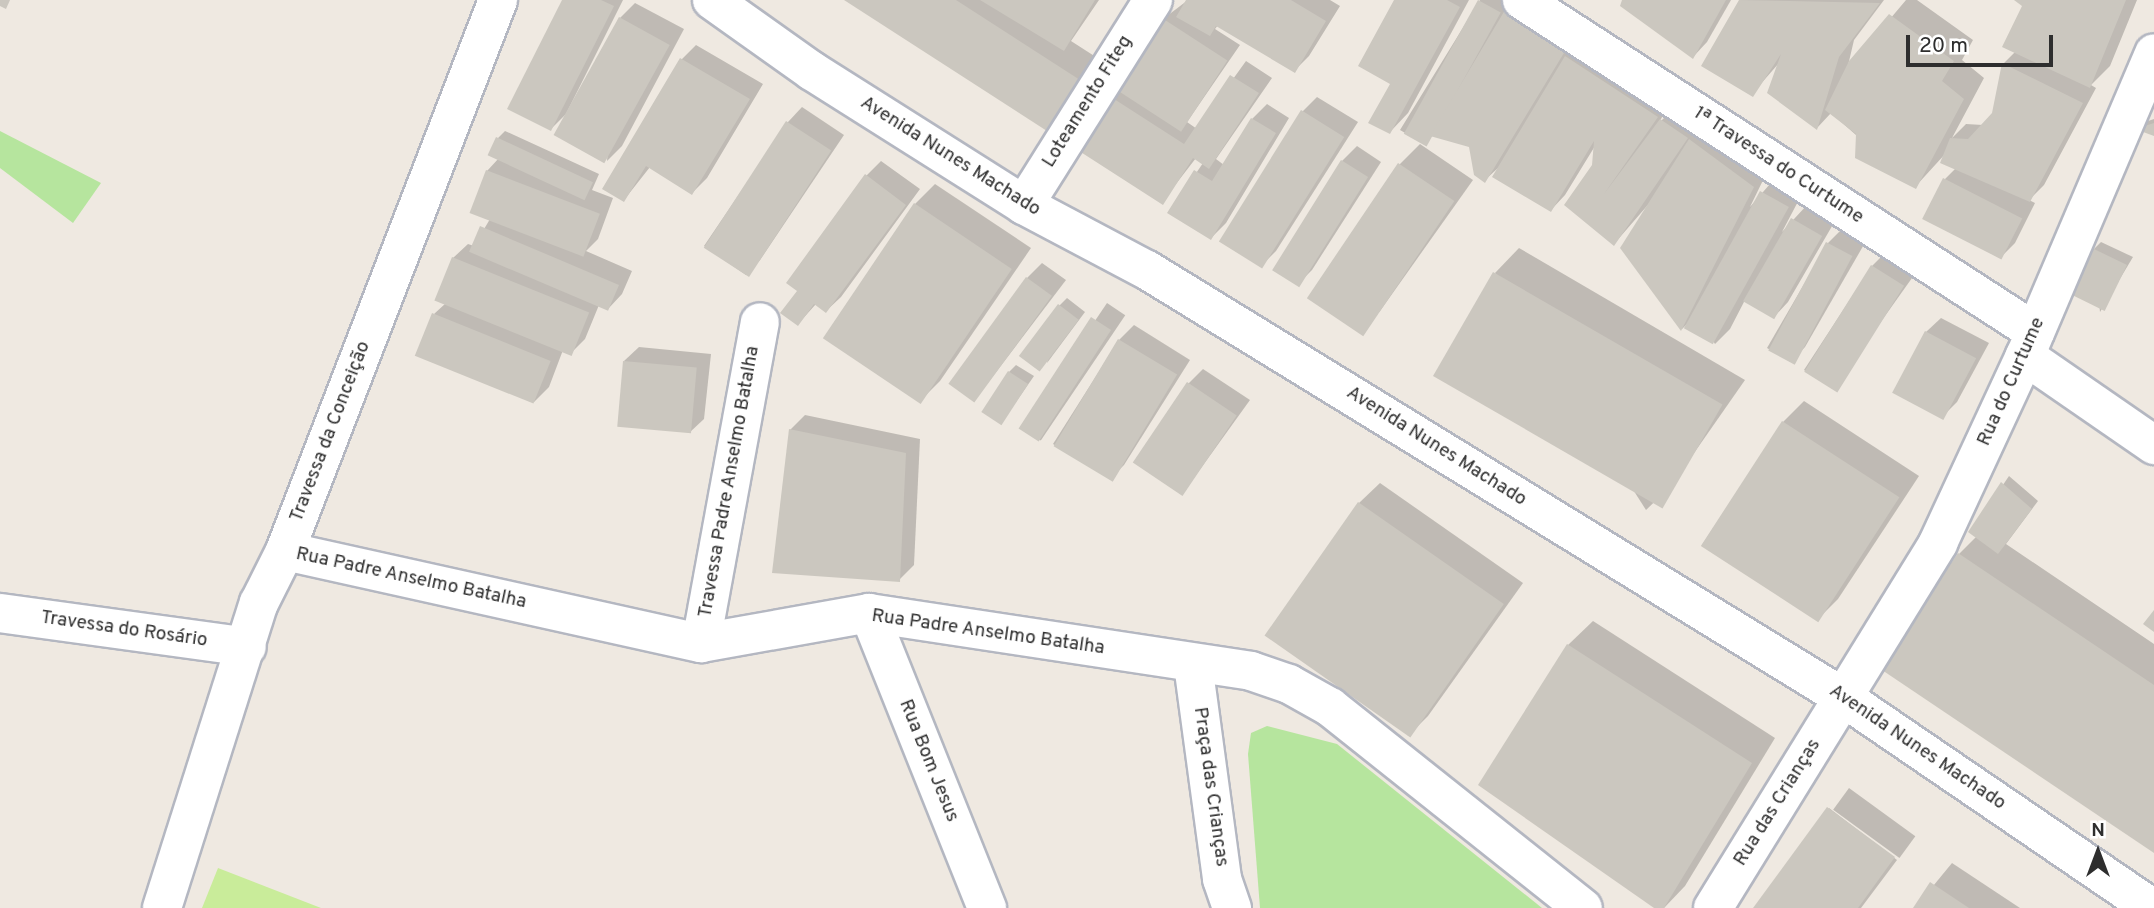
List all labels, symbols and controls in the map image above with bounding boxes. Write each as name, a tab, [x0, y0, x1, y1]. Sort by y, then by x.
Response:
scale bar	[1909, 21, 2056, 65]
street label: Loteamento Fiteg	[1038, 32, 1138, 172]
text: 20 m	[1919, 33, 1968, 60]
street label: Avenida Nunes Machado	[856, 92, 1044, 222]
street label: 1ª Travessa do Curtume	[1688, 102, 1868, 230]
street label: Rua do Curtume	[1973, 314, 2051, 450]
street label: Travessa da Conceição	[286, 338, 376, 526]
street label: Travessa Padre Anselmo Batalha	[695, 344, 765, 620]
street label: Avenida Nunes Machado	[1342, 382, 1530, 512]
street label: Rua Padre Anselmo Batalha	[293, 543, 529, 615]
street label: Rua Padre Anselmo Batalha	[870, 605, 1106, 661]
street label: Travessa do Rosário	[39, 607, 209, 653]
street label: Avenida Nunes Machado	[1824, 680, 2010, 816]
street label: Rua Bom Jesus	[893, 696, 963, 826]
street label: Praça das Crianças	[1188, 706, 1232, 868]
street label: Rua das Crianças	[1730, 735, 1826, 871]
north arrow	[2063, 817, 2133, 887]
text: N	[2091, 819, 2105, 843]

